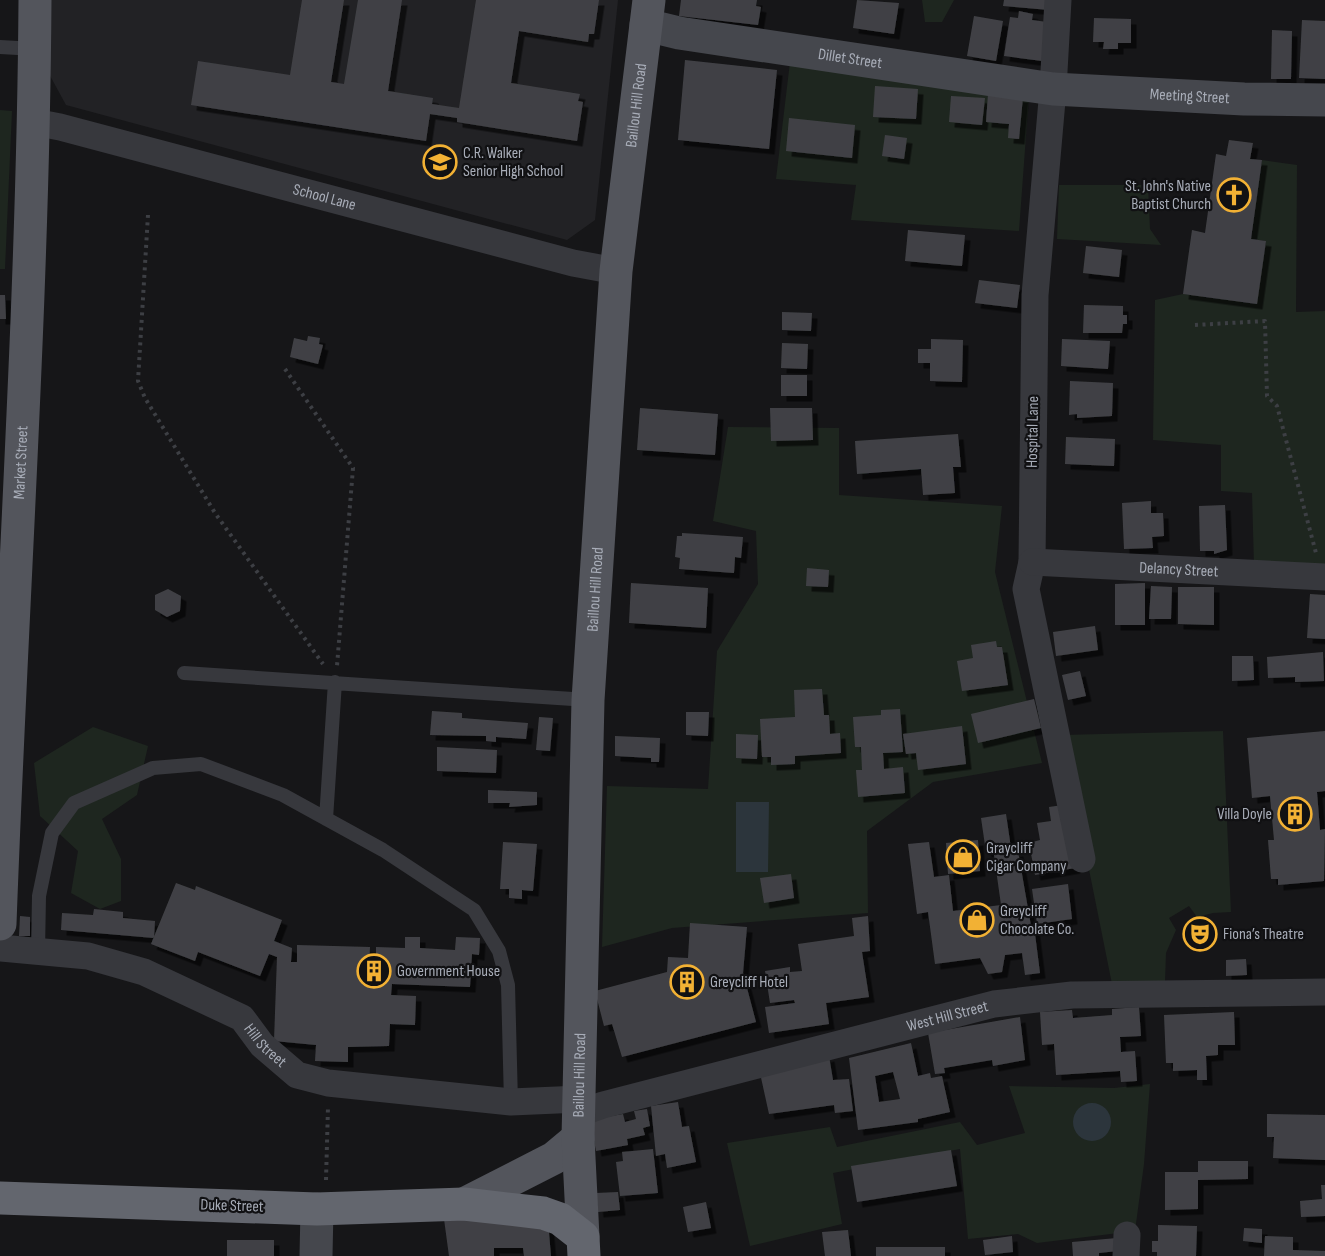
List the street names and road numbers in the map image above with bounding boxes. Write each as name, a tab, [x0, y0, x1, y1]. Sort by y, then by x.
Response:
street label: Dillet Street	[817, 44, 884, 73]
street label: Baillou Hill Road	[622, 62, 651, 148]
street label: Meeting Street	[1149, 85, 1230, 108]
street label: School Lane	[291, 180, 358, 215]
street label: Hospital Lane	[1023, 396, 1043, 468]
street label: Market Street	[10, 425, 32, 500]
street label: Baillou Hill Road	[583, 547, 607, 632]
street label: Delancy Street	[1139, 558, 1219, 581]
street label: West Hill Street	[905, 996, 990, 1036]
street label: Hill Street	[240, 1020, 290, 1071]
street label: Baillou Hill Road	[569, 1033, 590, 1118]
street label: Duke Street	[200, 1195, 264, 1217]

